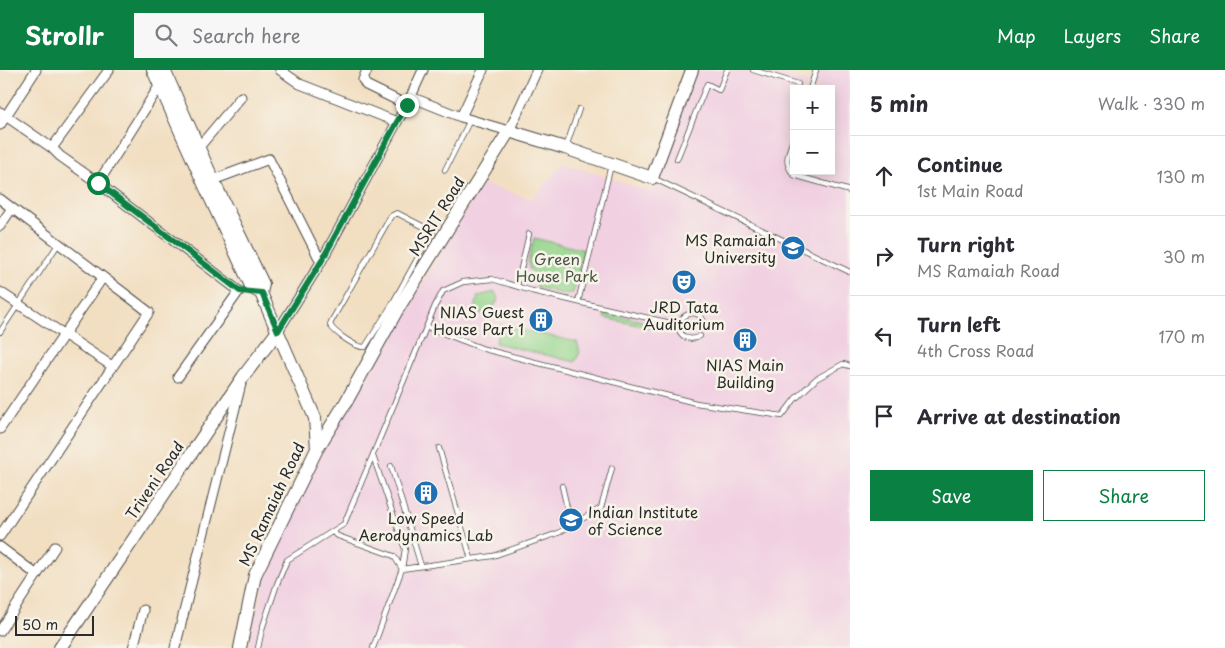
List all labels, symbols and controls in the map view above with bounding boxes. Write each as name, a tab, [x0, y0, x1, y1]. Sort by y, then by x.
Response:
search box	[134, 13, 484, 58]
text: Strollr	[25, 17, 104, 53]
icon: search	[152, 21, 180, 49]
text: Search here	[192, 21, 301, 49]
text: Map	[997, 22, 1036, 49]
text: Layers	[1064, 22, 1121, 49]
text: Share	[1149, 22, 1200, 49]
map controls	[790, 85, 835, 175]
button: +	[790, 85, 835, 130]
text: 5 min	[870, 87, 928, 119]
text: Walk · 330 m	[1098, 91, 1205, 115]
route end	[396, 94, 419, 117]
button: −	[790, 130, 835, 175]
text: Continue	[917, 150, 1003, 178]
icon: ahead	[870, 162, 898, 190]
text: 130 m	[1157, 164, 1205, 188]
route start	[87, 172, 110, 195]
street label: MSRIT Road	[402, 172, 470, 260]
text: 1st Main Road	[917, 178, 1024, 202]
place label: MS Ramaiah University	[685, 228, 776, 268]
text: Turn right	[917, 230, 1015, 258]
school or university icon: MS Ramaiah University	[780, 235, 806, 261]
icon: right	[870, 242, 898, 270]
text: 30 m	[1163, 244, 1205, 268]
park label: Green House Park	[516, 247, 598, 287]
text: MS Ramaiah Road	[917, 258, 1060, 282]
theatre icon: JRD Tata Auditorium	[671, 269, 697, 295]
place label: JRD Tata Auditorium	[643, 295, 725, 335]
place label: NIAS Guest House Part 1	[433, 300, 524, 340]
building icon: NIAS Guest House Part 1	[528, 307, 554, 333]
text: Turn left	[917, 310, 1001, 338]
icon: left	[870, 322, 898, 350]
text: 170 m	[1159, 324, 1205, 348]
building icon: NIAS Main Building	[732, 327, 758, 353]
text: 4th Cross Road	[917, 338, 1034, 362]
place label: NIAS Main Building	[706, 353, 784, 393]
icon: arrive	[870, 402, 898, 430]
text: Arrive at destination	[917, 402, 1121, 430]
street label: Triveni Road	[119, 436, 189, 524]
street label: MS Ramaiah Road	[232, 438, 310, 570]
button: Save	[870, 470, 1033, 521]
button: Share	[1043, 470, 1205, 521]
building icon: Low Speed Aerodynamics Lab	[413, 480, 439, 506]
place label: Indian Institute of Science	[588, 500, 698, 540]
place label: Low Speed Aerodynamics Lab	[359, 506, 493, 546]
school or university icon: Indian Institute of Science	[558, 507, 584, 533]
scale bar	[15, 613, 94, 636]
text: 50 m	[22, 614, 58, 635]

